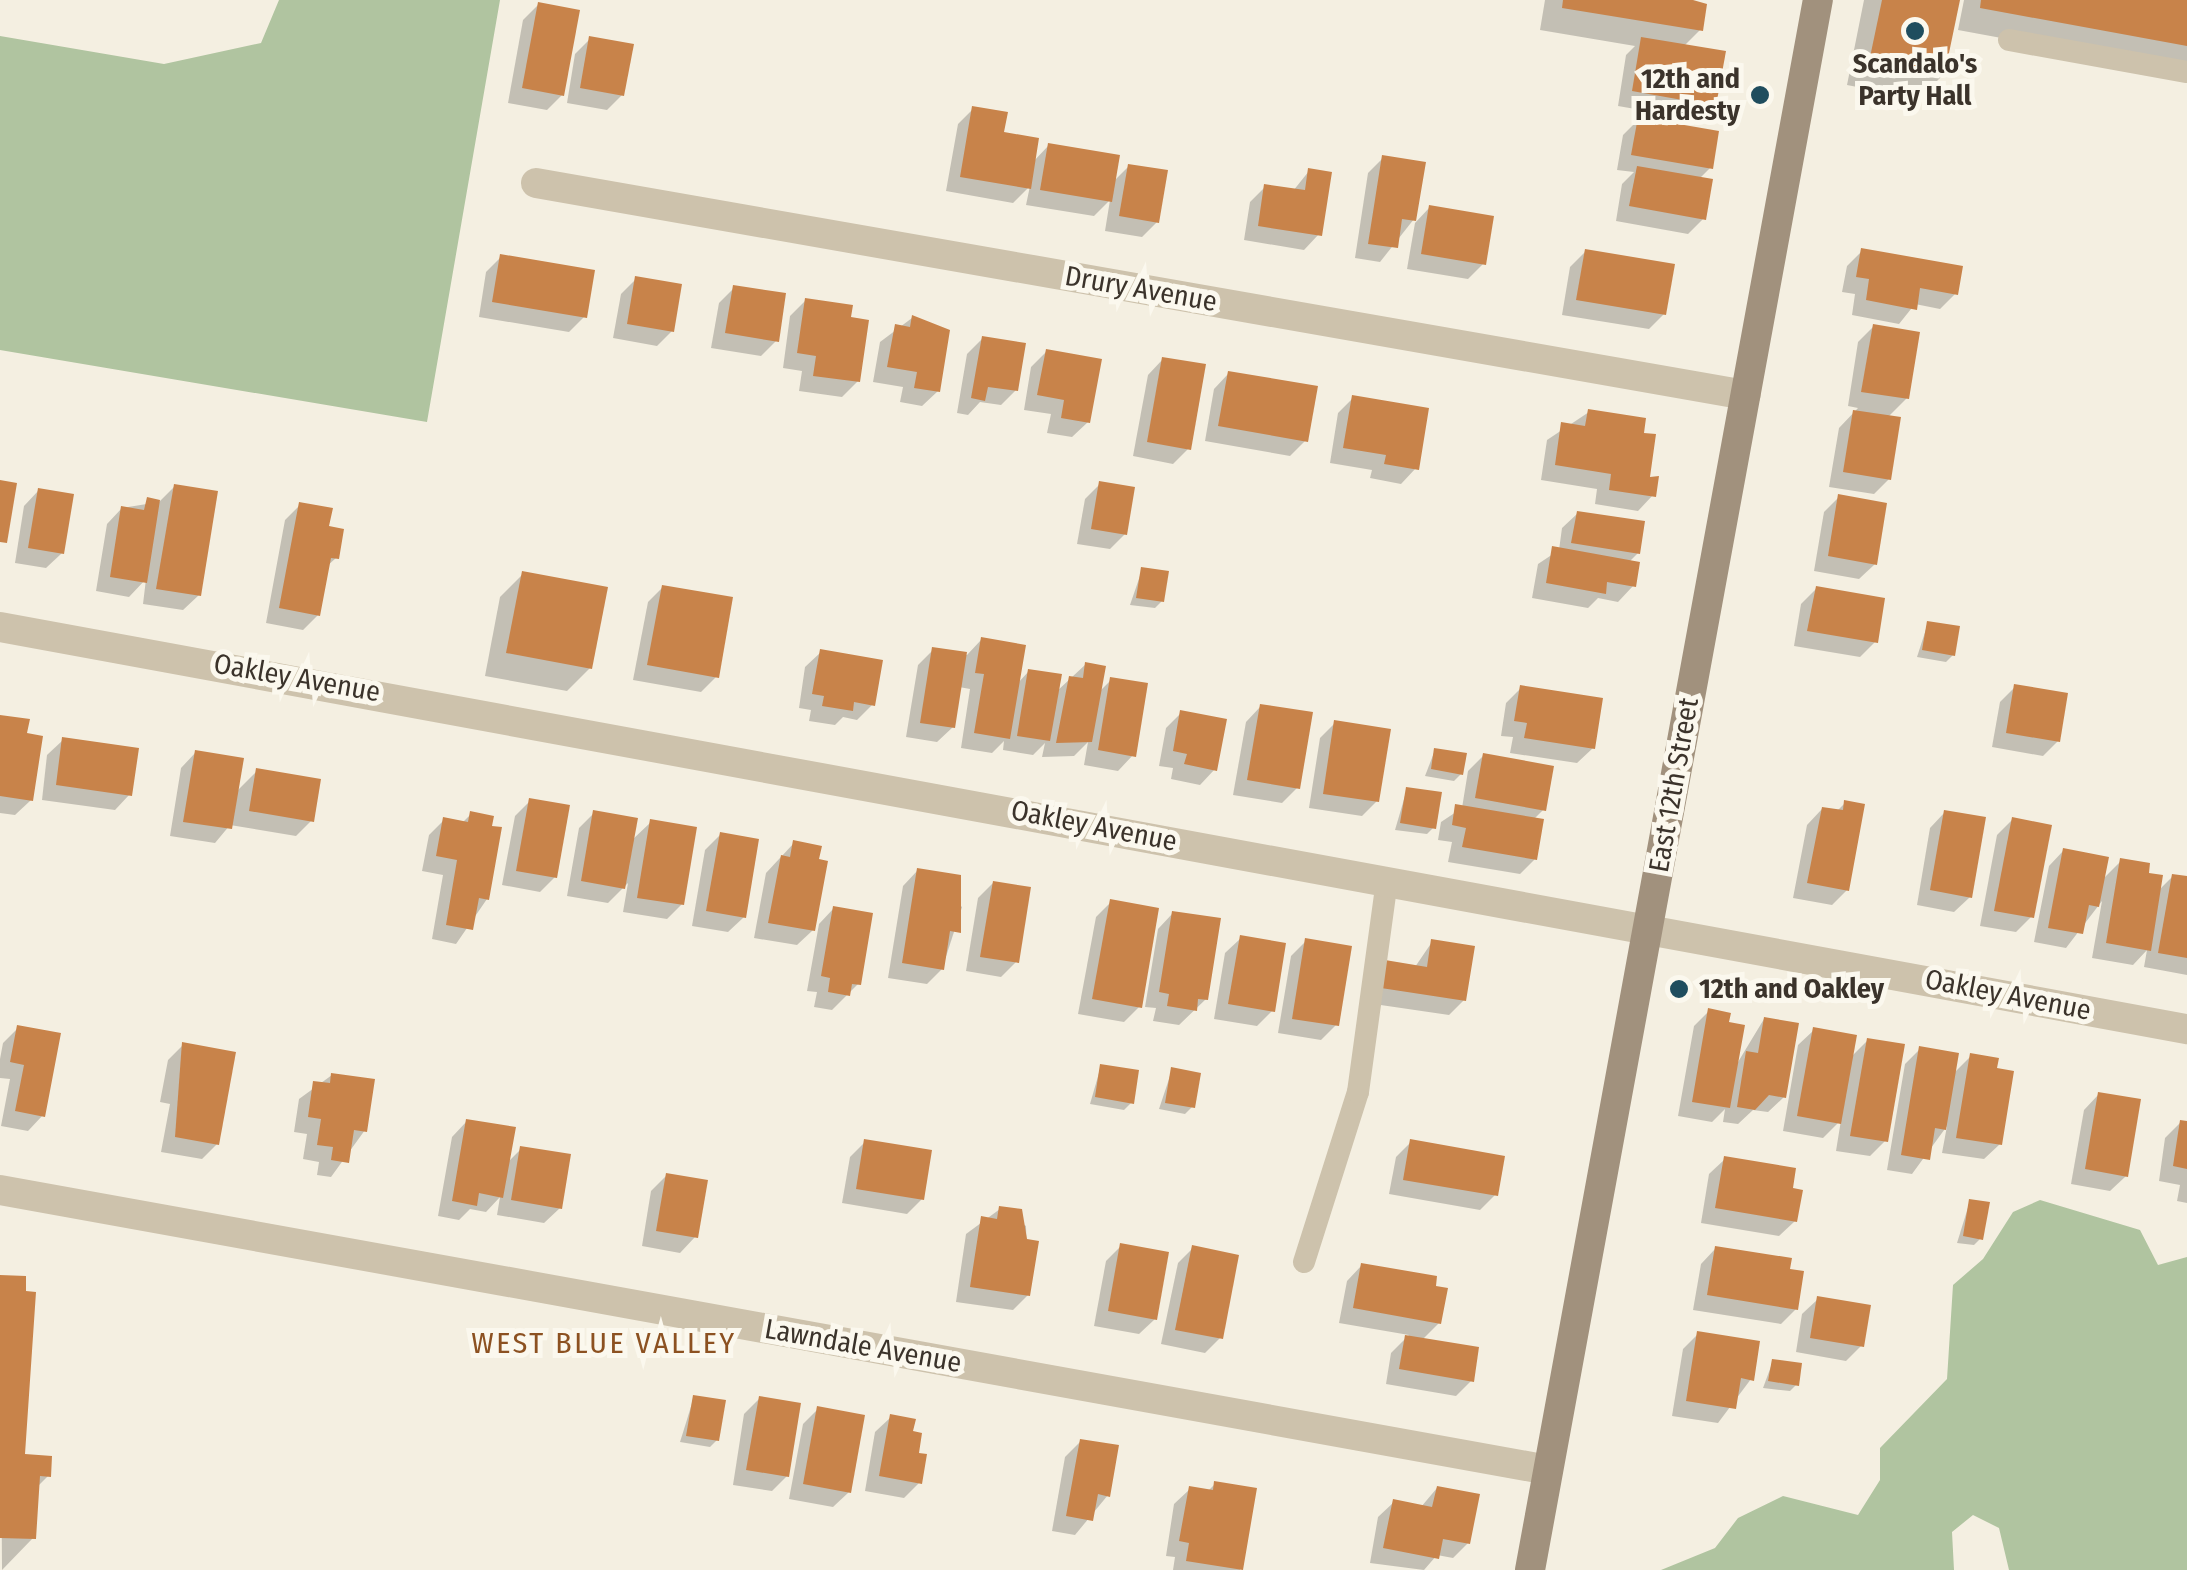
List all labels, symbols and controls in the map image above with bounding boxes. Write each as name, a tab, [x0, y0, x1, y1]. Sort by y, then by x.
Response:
marker: Scandalo's Party Hall	[1904, 20, 1926, 42]
place label: Scandalo's Party Hall	[1853, 47, 1977, 113]
place label: 12th and Hardesty	[1635, 62, 1740, 128]
marker: 12th and Hardesty	[1749, 84, 1771, 106]
street label: Drury Avenue	[1062, 259, 1220, 319]
street label: Oakley Avenue	[211, 647, 383, 709]
street label: East 12th Street	[1642, 695, 1706, 875]
street label: Oakley Avenue	[1008, 793, 1180, 859]
street label: Oakley Avenue	[1922, 962, 2094, 1028]
place label: 12th and Oakley	[1699, 972, 1884, 1006]
marker: 12th and Oakley	[1668, 978, 1690, 1000]
street label: Lawndale Avenue	[762, 1312, 964, 1380]
district label: WEST BLUE VALLEY	[471, 1325, 737, 1361]

